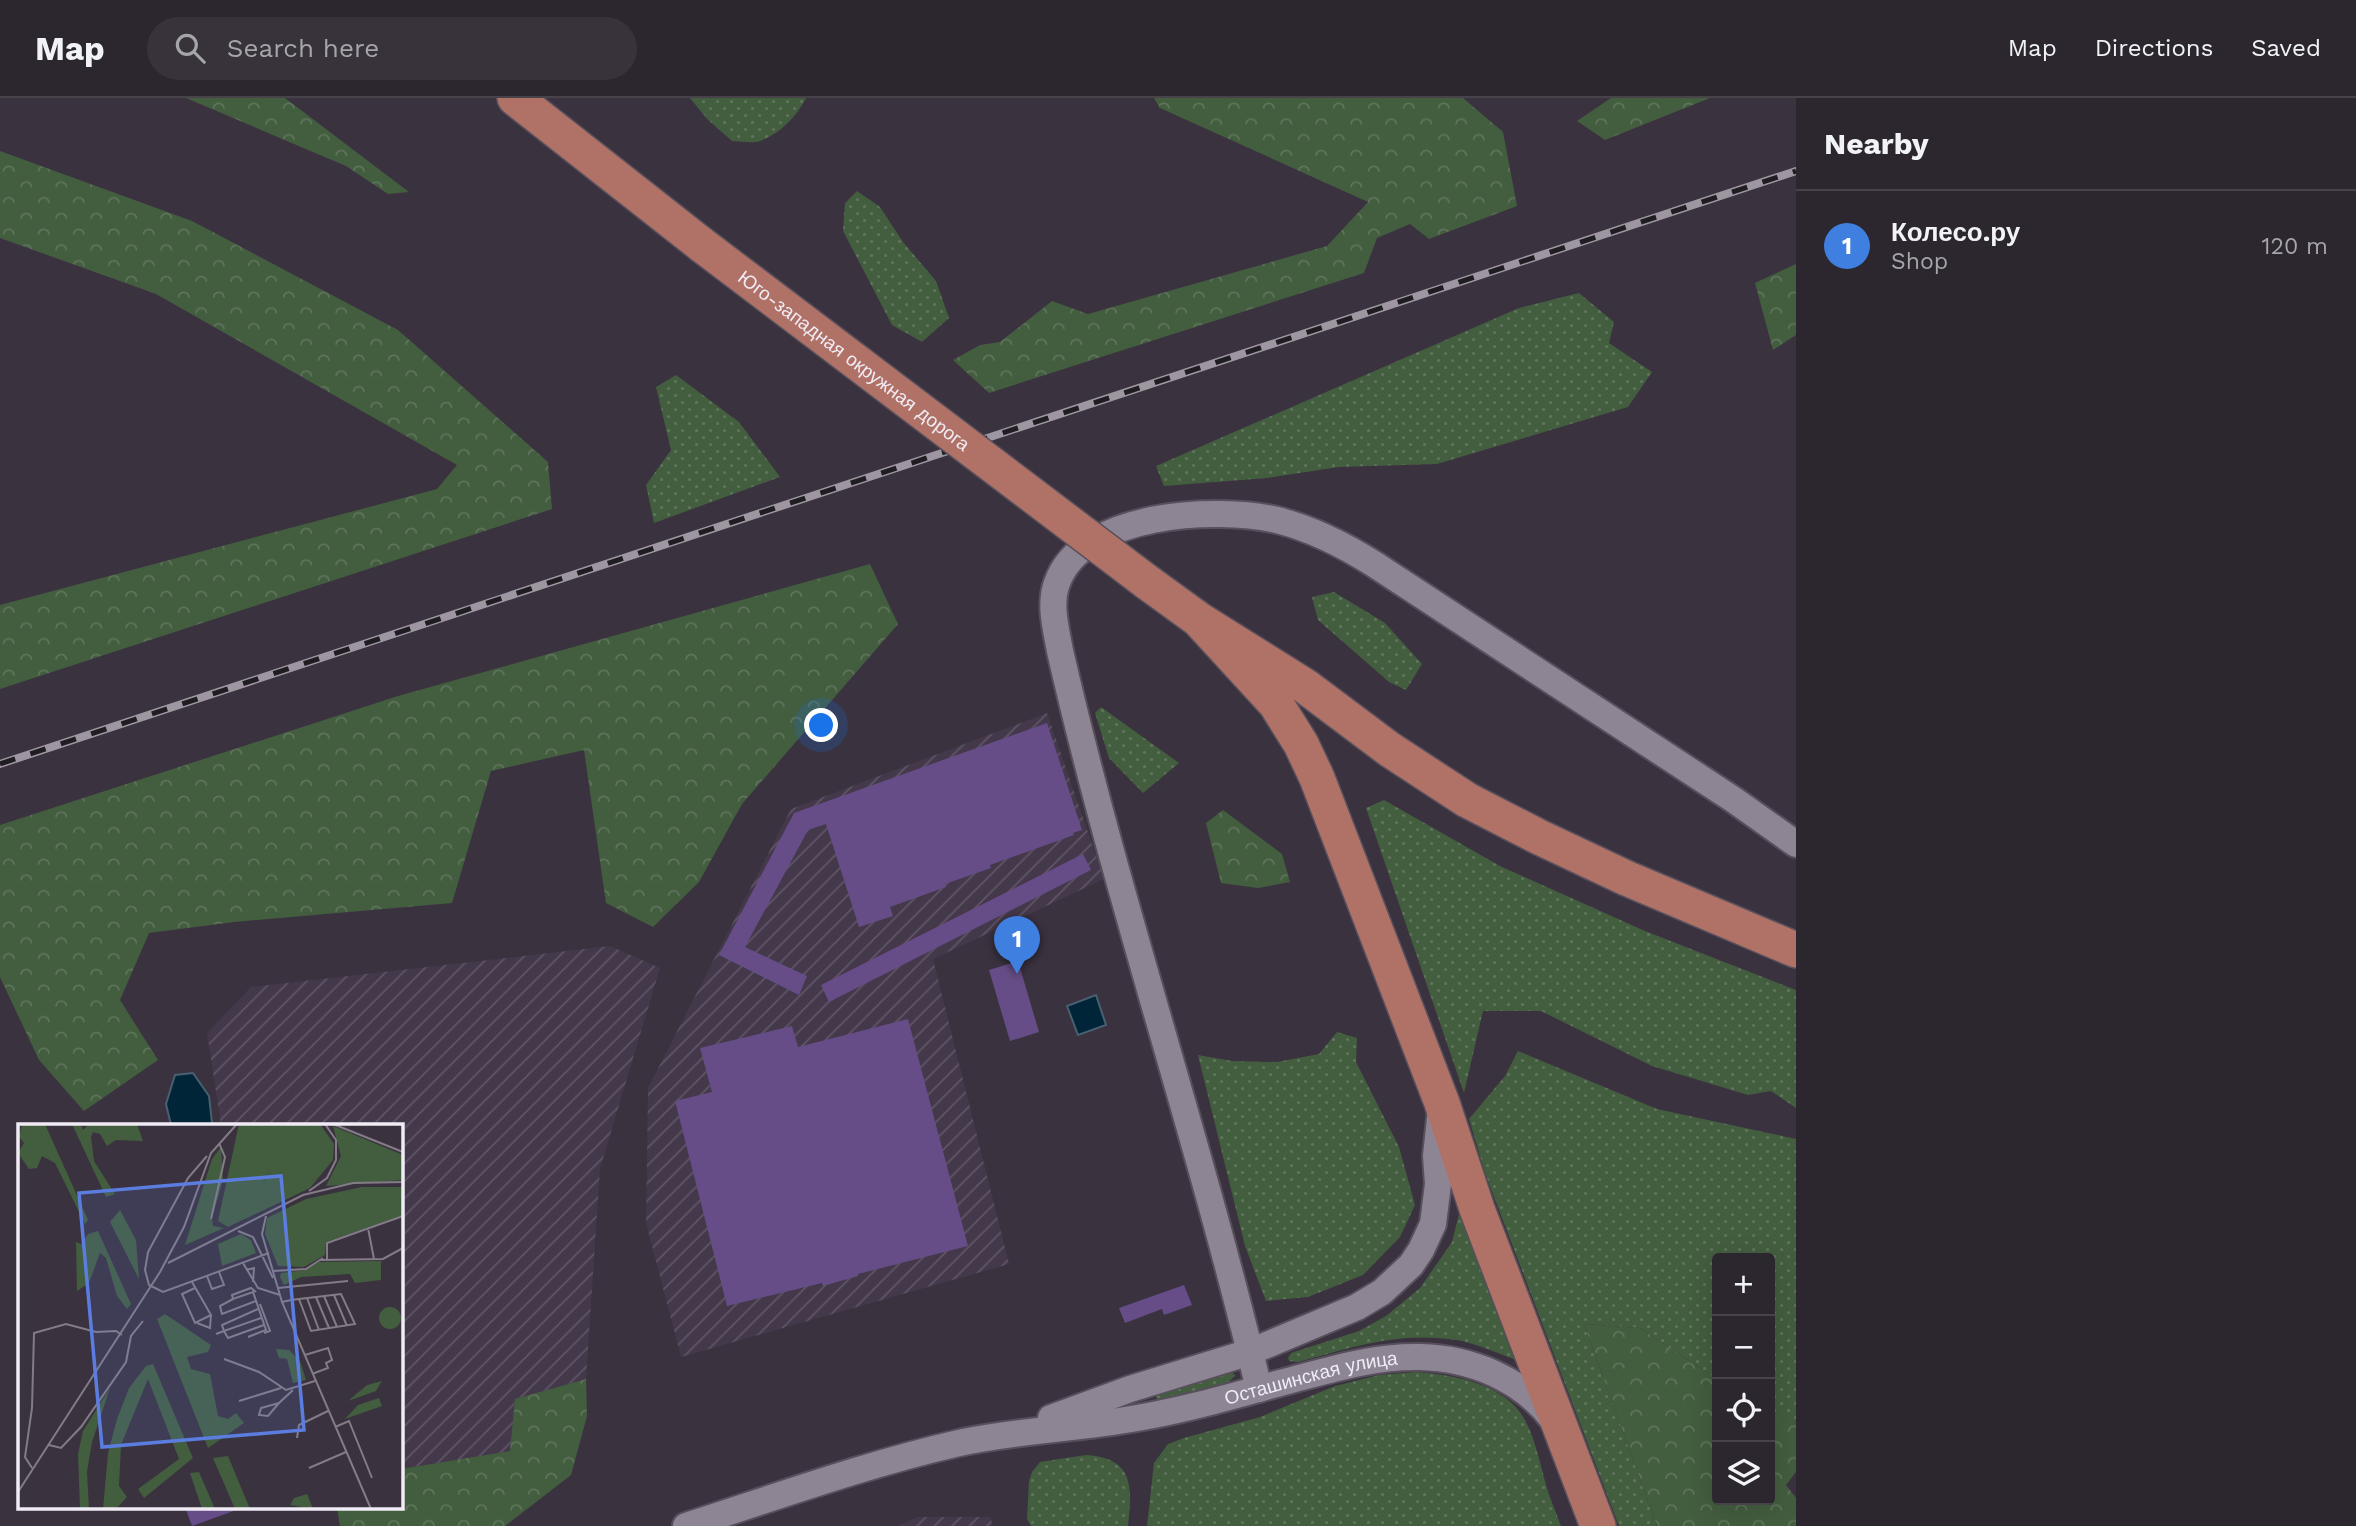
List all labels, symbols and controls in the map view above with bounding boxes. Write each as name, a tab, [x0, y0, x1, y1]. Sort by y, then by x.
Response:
search box	[147, 17, 637, 80]
text: Map	[35, 29, 105, 68]
icon: search	[171, 29, 209, 67]
text: Search here	[227, 33, 379, 63]
text: Map	[2008, 34, 2057, 62]
text: Directions	[2095, 34, 2213, 62]
text: Saved	[2251, 34, 2321, 62]
text: Nearby	[1824, 126, 1929, 161]
text: Колесо.ру	[1891, 217, 2020, 247]
text: 1	[1842, 233, 1852, 260]
text: 120 m	[2262, 233, 2328, 260]
text: Shop	[1891, 248, 1948, 275]
street label: Юго-западная окружная дорога	[734, 266, 975, 456]
your location	[804, 708, 838, 742]
pin: 1	[994, 916, 1040, 974]
inset map	[18, 1124, 402, 1508]
map controls	[1712, 1253, 1775, 1505]
button: +	[1712, 1253, 1775, 1316]
button: −	[1712, 1316, 1775, 1379]
street label: Осташинская улица	[1222, 1347, 1399, 1410]
button: locate	[1712, 1379, 1775, 1442]
button: layers	[1712, 1442, 1775, 1505]

